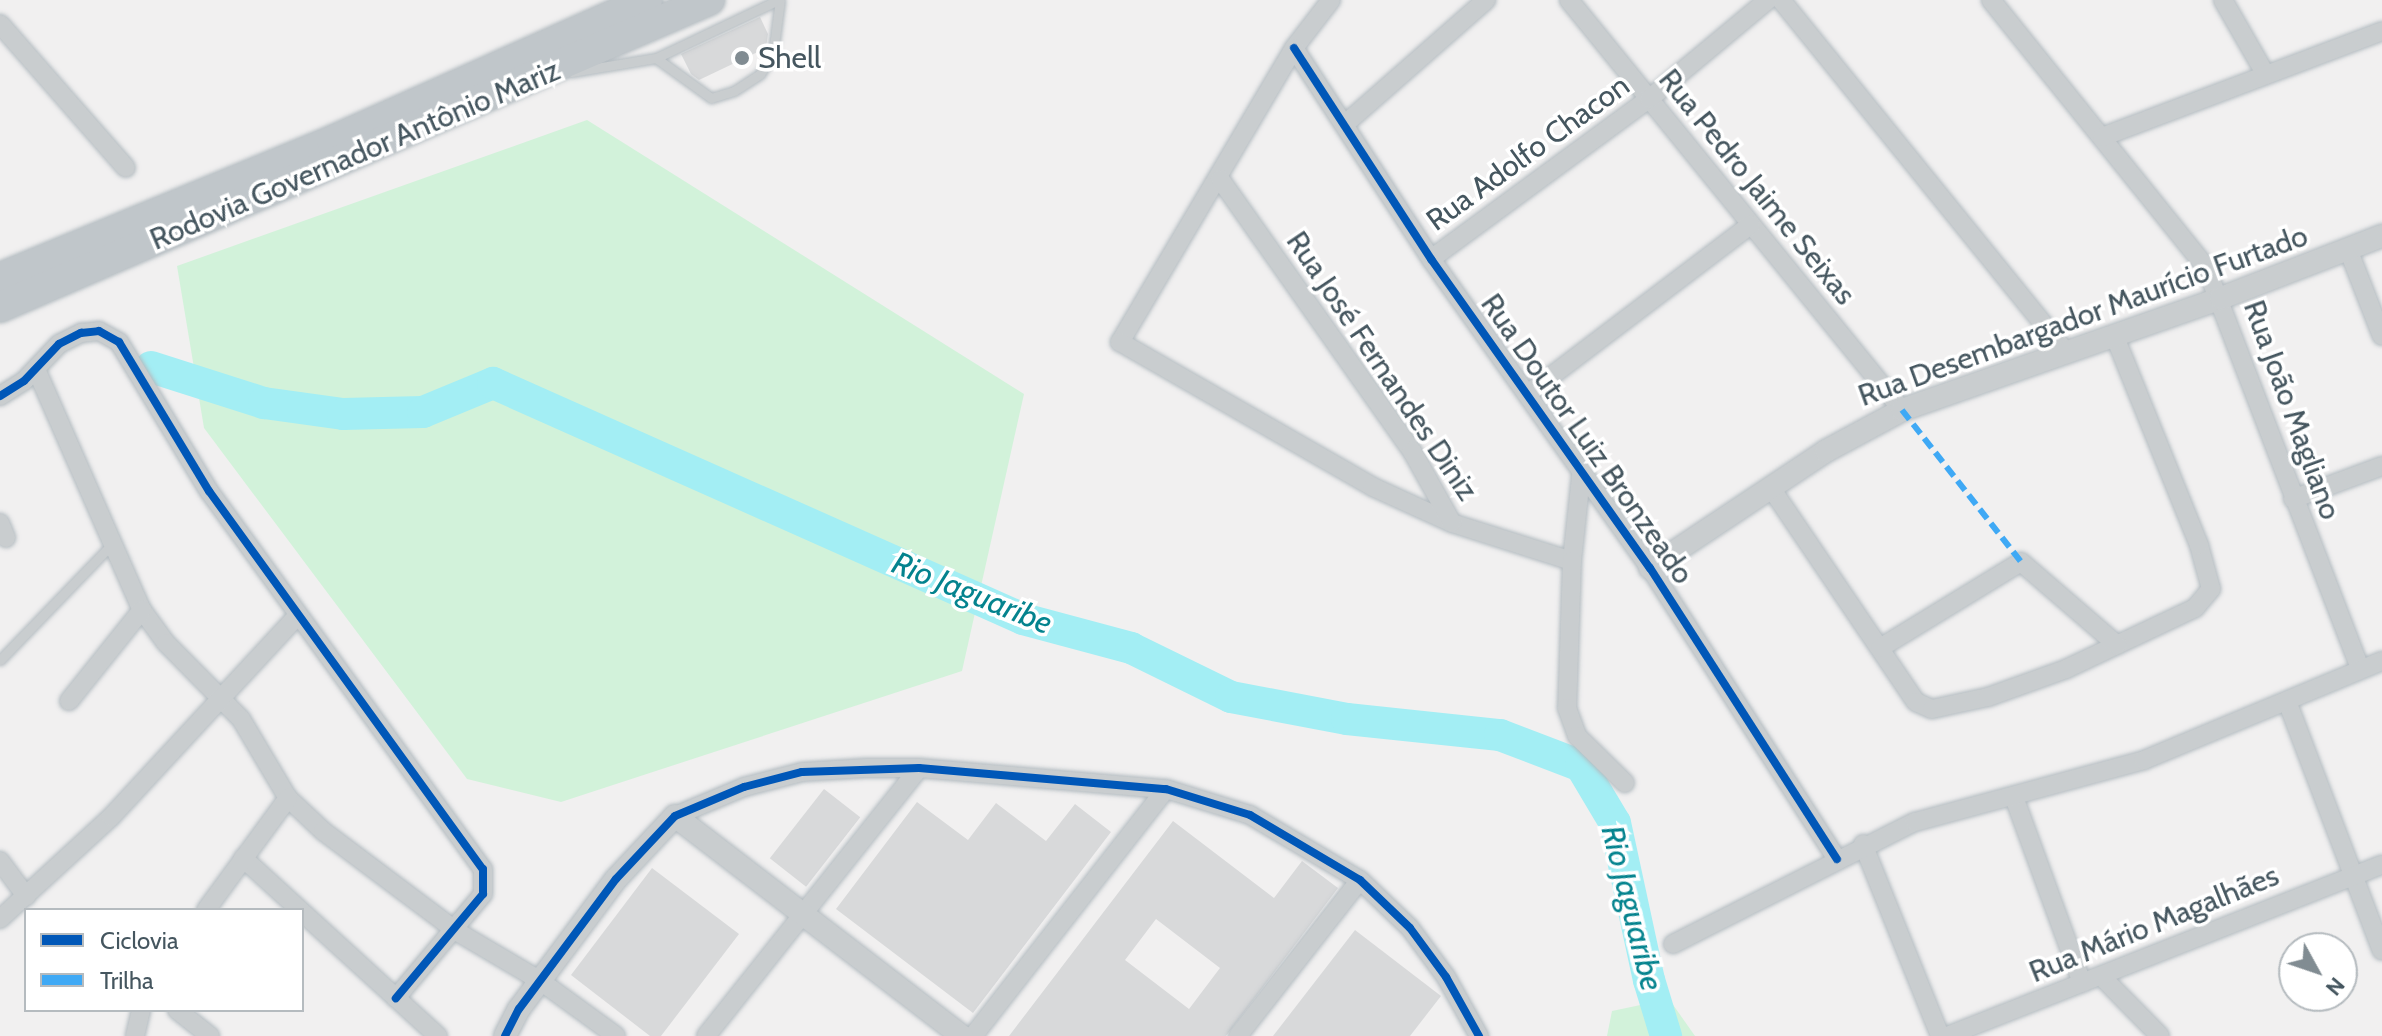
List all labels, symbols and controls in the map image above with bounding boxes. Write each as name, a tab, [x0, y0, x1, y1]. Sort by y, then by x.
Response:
place label: Shell	[758, 40, 821, 76]
marker: Shell	[733, 49, 751, 67]
street label: Rodovia Governador Antônio Mariz	[145, 52, 565, 258]
street label: Rua Pedro Jaime Seixas	[1651, 62, 1863, 312]
street label: Rua Adolfo Chacon	[1420, 67, 1636, 239]
street label: Rua Desembargador Maurício Furtado	[1853, 218, 2313, 414]
street label: Rua José Fernandes Diniz	[1279, 225, 1485, 507]
street label: Rua Doutor Luiz Bronzeado	[1473, 287, 1701, 591]
street label: Rua João Magliano	[2236, 295, 2348, 525]
water label: Rio Jaguaribe	[887, 544, 1057, 642]
water label: Rio Jaguaribe	[1593, 821, 1671, 995]
street label: Rua Mário Magalhães	[2024, 858, 2284, 990]
legend	[24, 908, 304, 1012]
text: Ciclovia	[100, 926, 178, 955]
north arrow	[2278, 932, 2358, 1012]
text: Trilha	[100, 966, 154, 995]
text: N	[2320, 972, 2351, 1001]

